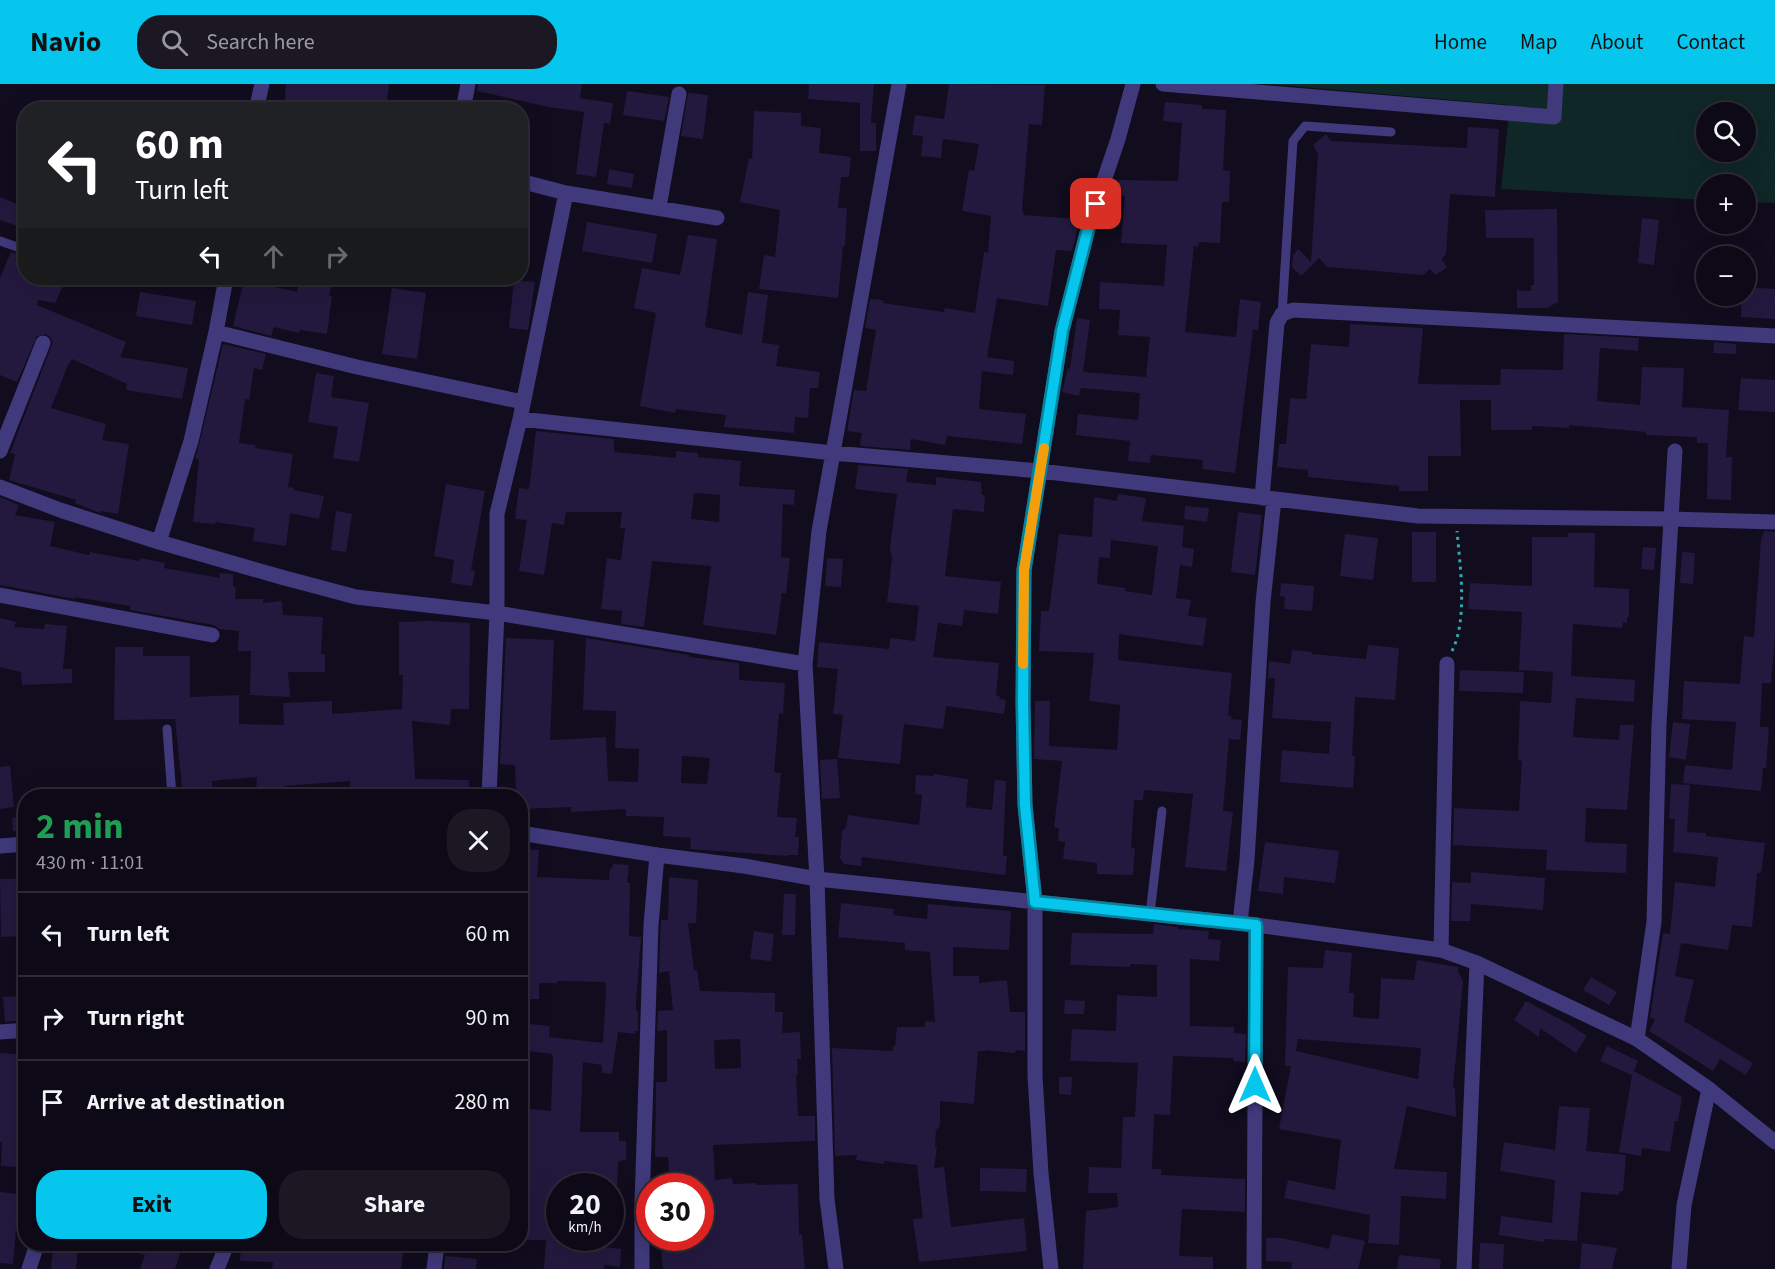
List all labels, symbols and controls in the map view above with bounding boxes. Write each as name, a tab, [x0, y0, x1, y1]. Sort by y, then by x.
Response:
search box	[137, 15, 557, 69]
text: Navio	[30, 22, 101, 62]
icon: search	[158, 26, 191, 59]
text: Search here	[206, 26, 315, 58]
text: Home	[1434, 27, 1487, 57]
text: Map	[1520, 27, 1558, 57]
text: About	[1591, 27, 1643, 57]
text: Contact	[1676, 27, 1745, 57]
map controls	[1696, 102, 1756, 306]
button: search	[1696, 102, 1756, 162]
text: 60 m	[135, 115, 224, 175]
icon: left	[36, 126, 114, 204]
text: Turn left	[135, 171, 229, 210]
button: +	[1696, 174, 1756, 234]
pin	[1070, 178, 1121, 229]
icon: arrive	[1079, 187, 1112, 220]
icon: left	[194, 240, 227, 273]
icon: ahead	[257, 240, 290, 273]
icon: right	[320, 240, 353, 273]
button: −	[1696, 246, 1756, 306]
text: 2 min	[36, 801, 124, 852]
button: close	[447, 809, 510, 872]
text: 430 m · 11:01	[36, 849, 144, 877]
icon: left	[36, 918, 69, 951]
text: Turn left	[87, 918, 169, 950]
text: 60 m	[465, 918, 510, 950]
icon: right	[36, 1002, 69, 1035]
text: Turn right	[87, 1002, 184, 1034]
text: 90 m	[465, 1002, 510, 1034]
position arrow	[1223, 1053, 1287, 1117]
icon: arrive	[36, 1086, 69, 1119]
text: Arrive at destination	[87, 1086, 285, 1118]
text: 280 m	[455, 1086, 510, 1118]
button: Exit	[36, 1170, 267, 1239]
button: Share	[279, 1170, 510, 1239]
speed limit sign: 30	[636, 1173, 714, 1251]
text: 20	[569, 1183, 601, 1226]
text: km/h	[568, 1217, 602, 1238]

